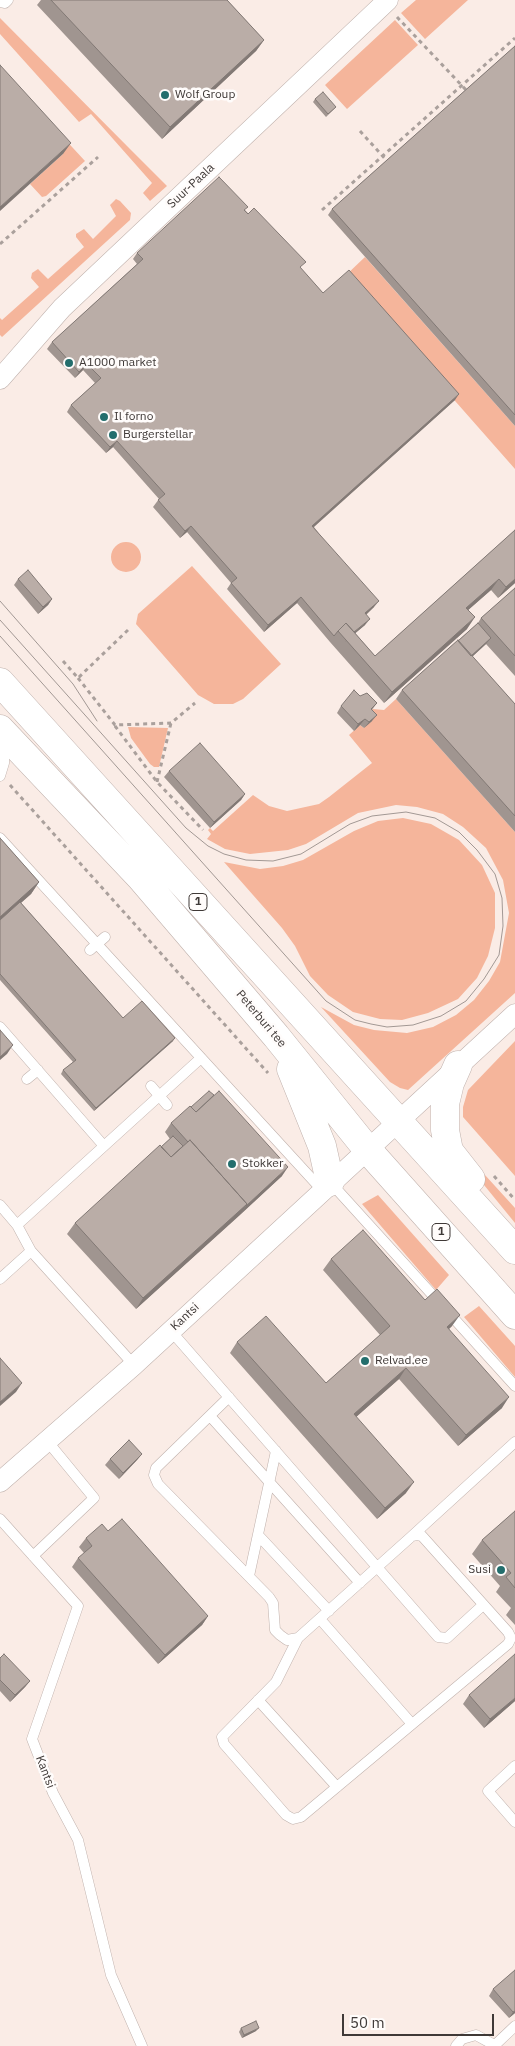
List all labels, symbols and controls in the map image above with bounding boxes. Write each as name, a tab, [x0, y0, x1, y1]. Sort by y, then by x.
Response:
place label: Wolf Group	[175, 88, 235, 102]
marker: Wolf Group	[159, 89, 171, 101]
street label: Suur-Paala	[164, 161, 218, 211]
place label: A1000 market	[79, 356, 157, 370]
marker: A1000 market	[63, 357, 75, 369]
place label: Il forno	[114, 410, 153, 424]
marker: Il forno	[98, 411, 110, 423]
place label: Burgerstellar	[123, 428, 193, 442]
marker: Burgerstellar	[107, 429, 119, 441]
road number: 1	[189, 894, 207, 910]
street label: Peterburi tee	[233, 988, 289, 1050]
place label: Stokker	[242, 1157, 283, 1171]
marker: Stokker	[226, 1158, 238, 1170]
road number: 1	[432, 1224, 450, 1240]
street label: Kantsi	[168, 1300, 202, 1334]
place label: Relvad.ee	[375, 1354, 428, 1368]
marker: Relvad.ee	[359, 1355, 371, 1367]
place label: Susi	[468, 1563, 491, 1577]
marker: Susi	[495, 1564, 507, 1576]
street label: Kantsi	[32, 1754, 58, 1790]
scale bar	[345, 2004, 498, 2036]
text: 50 m	[350, 2013, 385, 2032]

